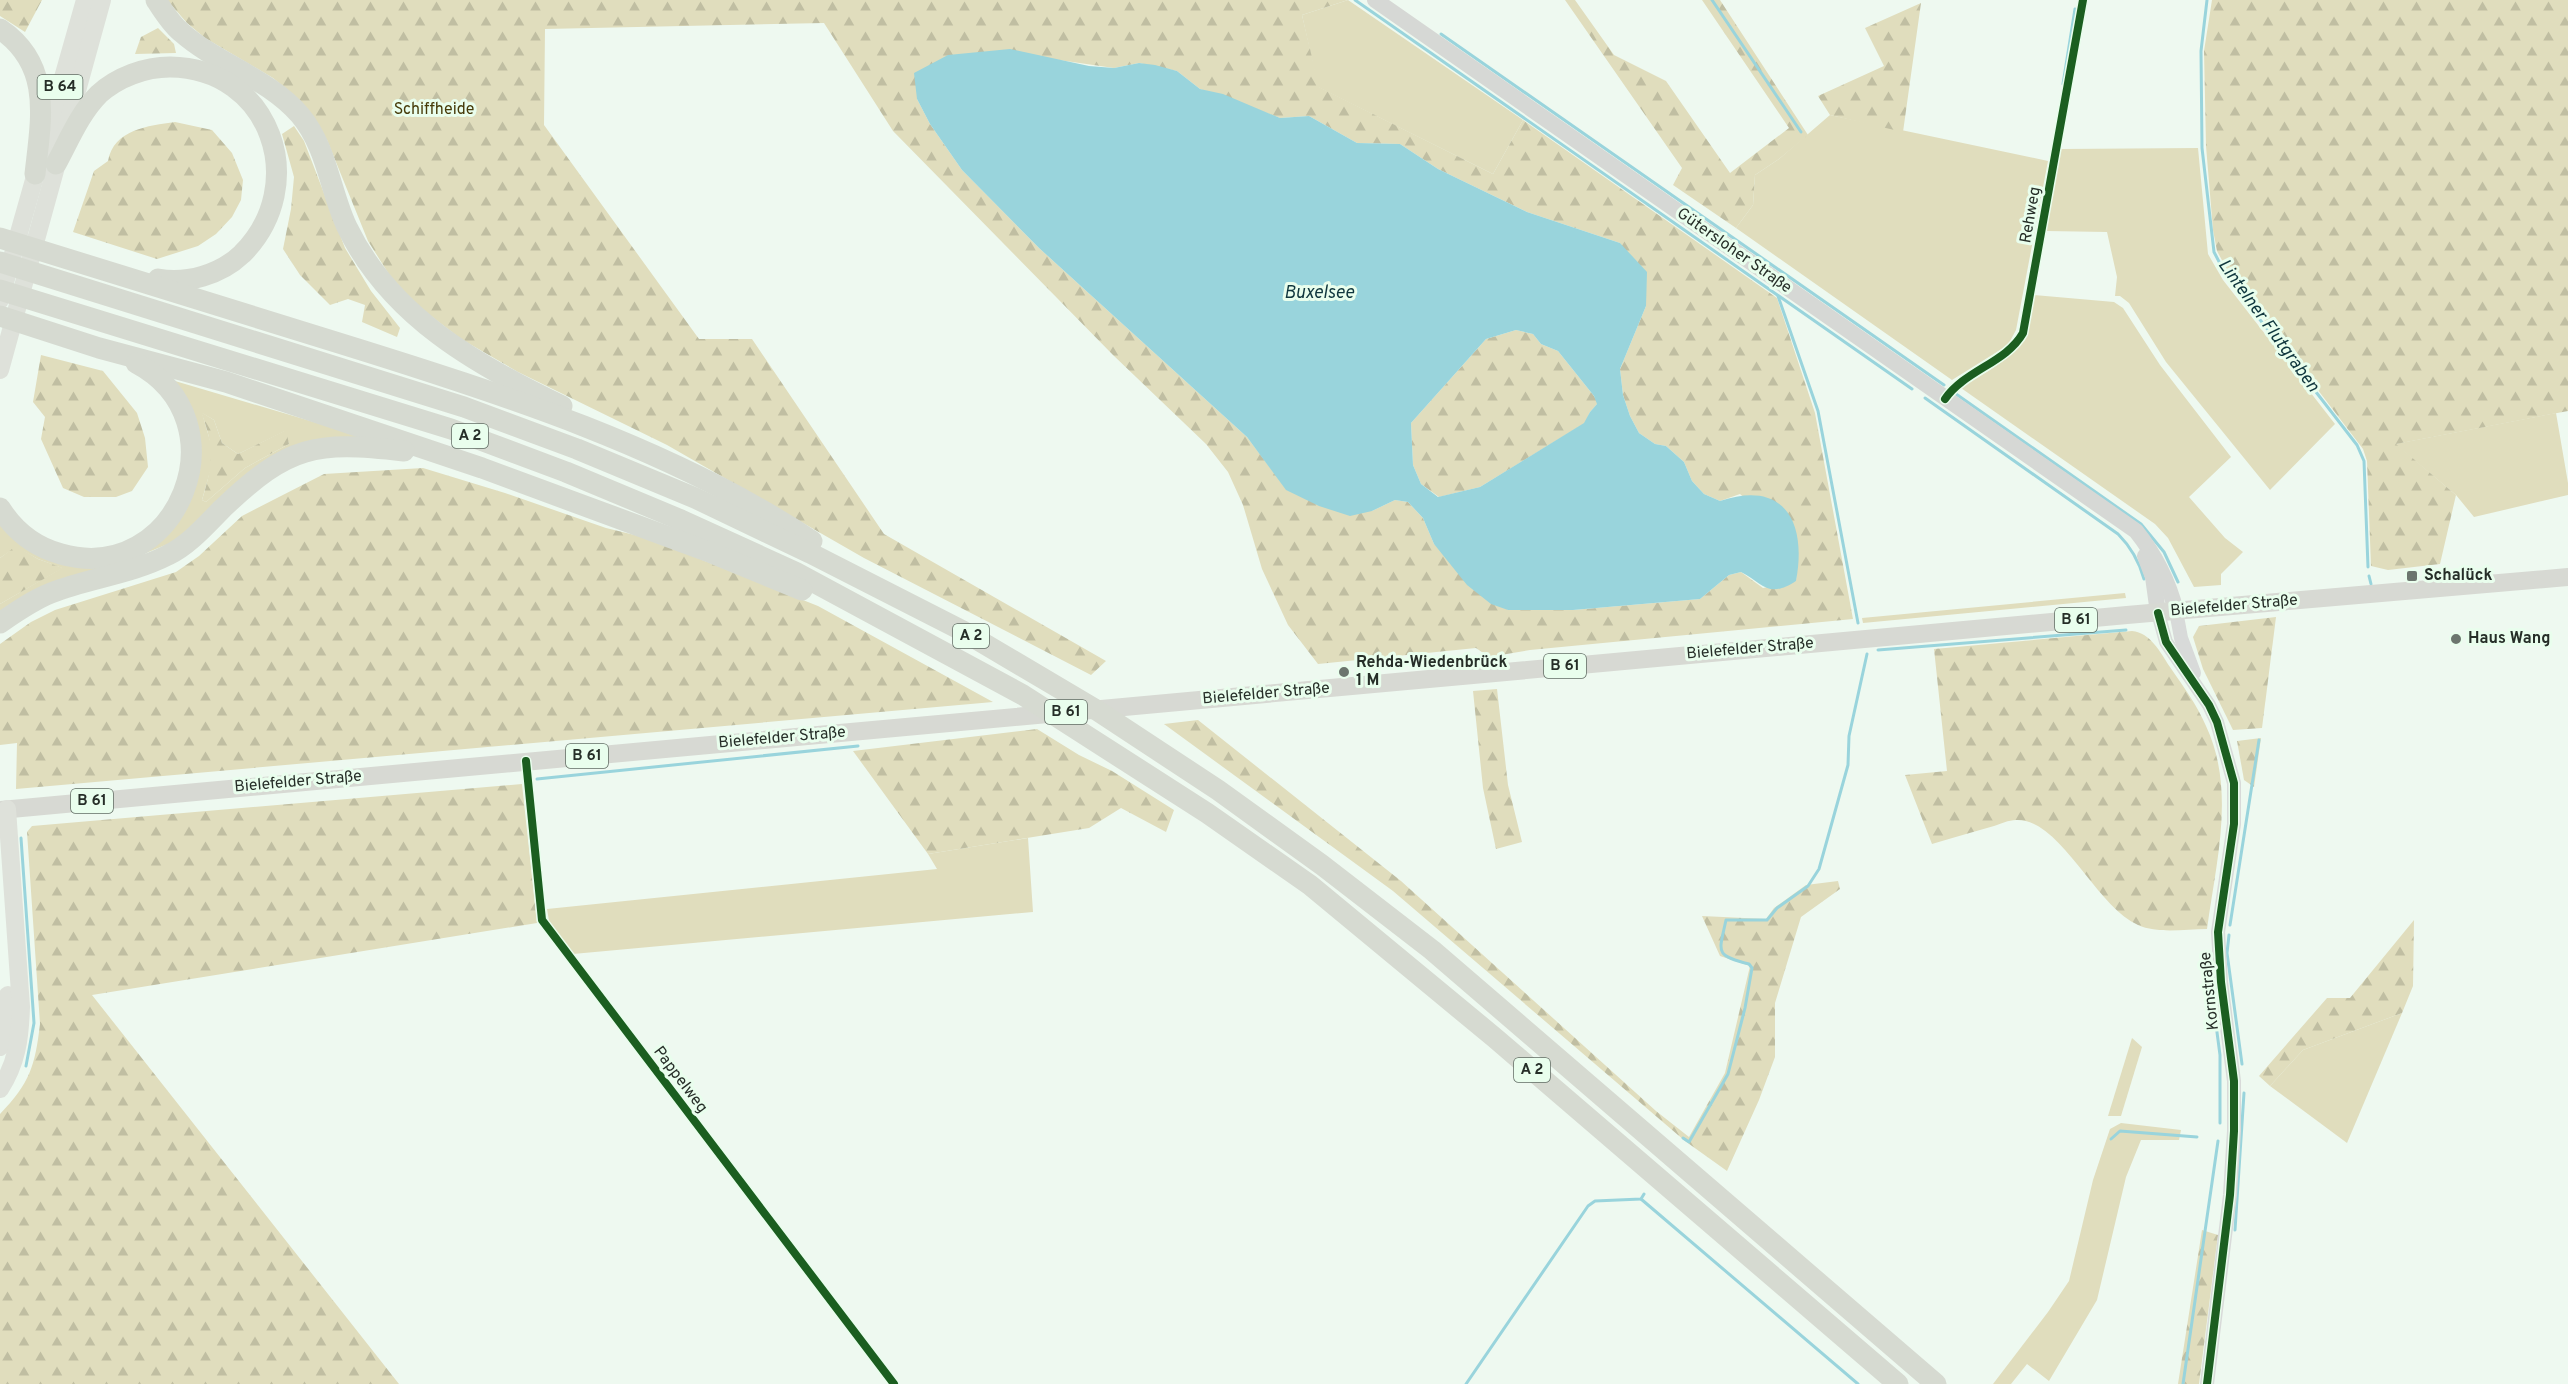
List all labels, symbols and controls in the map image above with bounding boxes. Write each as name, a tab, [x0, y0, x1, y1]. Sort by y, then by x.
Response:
road number: B 64	[38, 75, 82, 99]
park label: Schiffheide	[394, 100, 474, 120]
street label: Rehweg	[2016, 185, 2046, 245]
street label: Gütersloher Straße	[1673, 204, 1795, 298]
water label: Lintelner Flutgraben	[2212, 255, 2324, 397]
water label: Buxelsee	[1284, 282, 1355, 305]
road number: A 2	[452, 424, 488, 448]
place label: Schalück	[2424, 566, 2492, 586]
marker: Schalück	[2405, 569, 2419, 583]
street label: Bielefelder Straße	[2170, 590, 2298, 622]
road number: B 61	[2055, 608, 2097, 632]
road number: A 2	[953, 624, 989, 648]
place label: Haus Wang	[2468, 629, 2551, 649]
marker: Haus Wang	[2449, 632, 2463, 646]
street label: Bielefelder Straße	[1686, 633, 1814, 665]
place label: Rehda-Wiedenbrück 1 M	[1356, 653, 1507, 691]
road number: B 61	[1544, 654, 1586, 678]
marker: Rehda-Wiedenbrück 1 M	[1337, 665, 1351, 679]
street label: Bielefelder Straße	[1202, 678, 1330, 710]
road number: B 61	[1045, 700, 1087, 724]
street label: Bielefelder Straße	[718, 722, 846, 754]
road number: B 61	[566, 744, 608, 768]
street label: Bielefelder Straße	[234, 766, 362, 798]
road number: B 61	[71, 789, 113, 813]
street label: Kornstraße	[2196, 951, 2224, 1031]
street label: Pappelweg	[648, 1043, 712, 1117]
road number: A 2	[1514, 1058, 1550, 1082]

